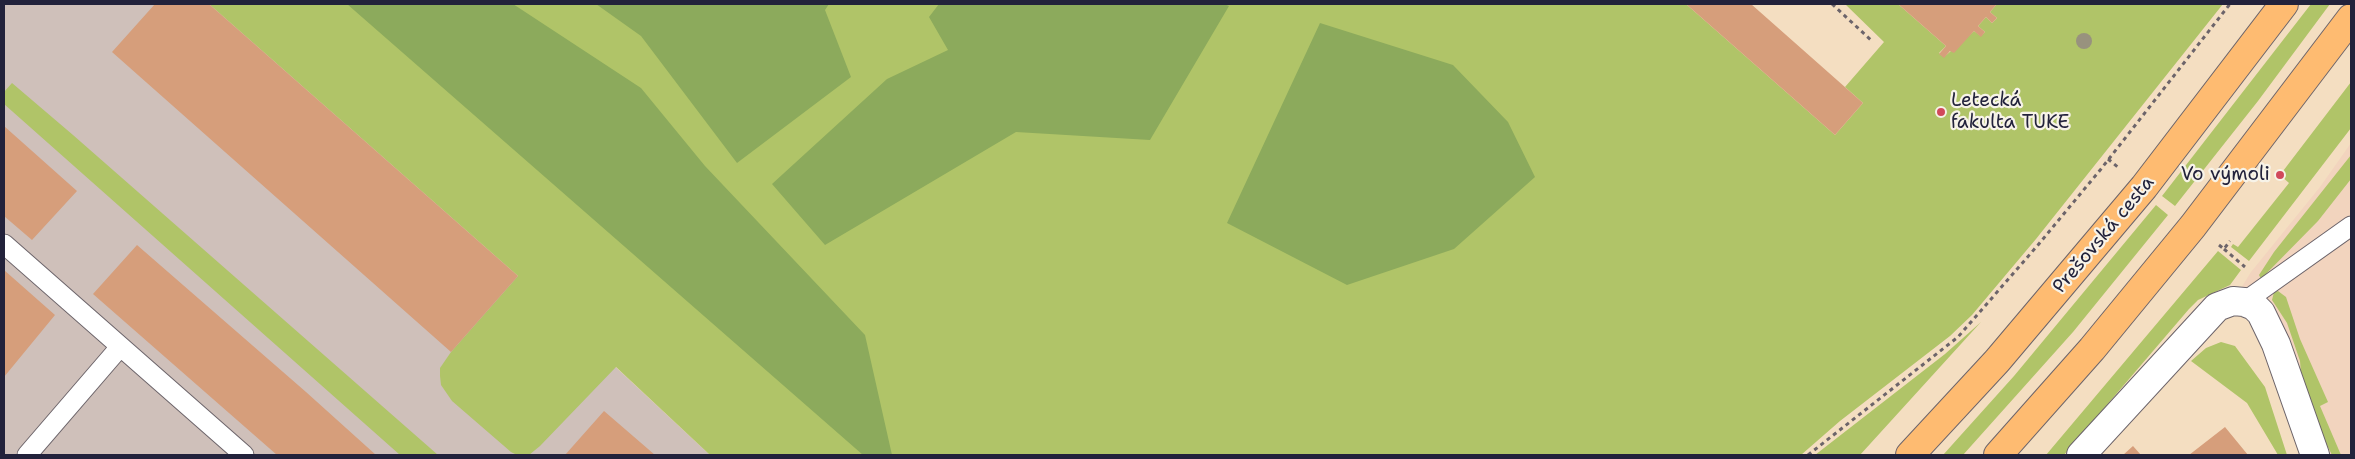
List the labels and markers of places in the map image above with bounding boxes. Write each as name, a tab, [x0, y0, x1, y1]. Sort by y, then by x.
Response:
place label: Letecká fakulta TUKE	[1951, 90, 2069, 134]
marker: Letecká fakulta TUKE	[1935, 106, 1947, 118]
place label: Vo výmoli	[2181, 164, 2270, 186]
marker: Vo výmoli	[2274, 169, 2286, 181]

